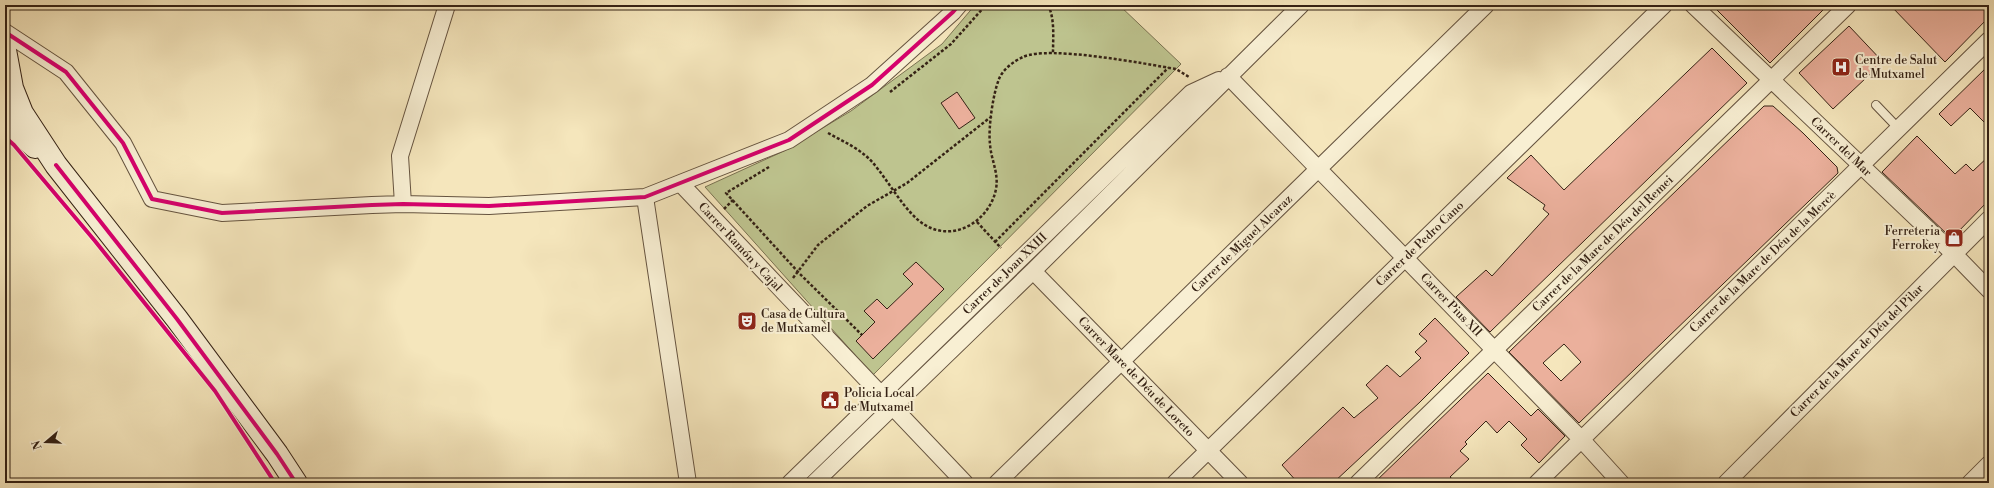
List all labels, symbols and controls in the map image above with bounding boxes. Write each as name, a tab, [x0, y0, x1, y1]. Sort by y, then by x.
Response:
place label: Centre de Salut de Mutxamel	[1855, 53, 1938, 82]
hospital icon: Centre de Salut de Mutxamel	[1830, 56, 1852, 78]
street label: Carrer del Mar	[1807, 114, 1875, 180]
street label: Carrer de la Mare de Déu del Remei	[1529, 173, 1677, 315]
street label: Carrer de la Mare de Déu de la Mercè	[1687, 188, 1839, 336]
street label: Carrer de Miguel Alcaraz	[1188, 192, 1296, 296]
street label: Carrer de Pedro Cano	[1373, 198, 1467, 290]
street label: Carrer Ramón y Cajal	[695, 199, 785, 295]
place label: Ferreteria Ferrokey	[1885, 224, 1941, 253]
shop icon: Ferreteria Ferrokey	[1943, 227, 1965, 249]
street label: Carrer de Joan XXIII	[960, 230, 1051, 318]
street label: Carrer Pius XII	[1417, 270, 1485, 340]
street label: Carrer de la Mare de Déu del Pilar	[1787, 281, 1927, 421]
place label: Casa de Cultura de Mutxamel	[761, 307, 846, 336]
theatre icon: Casa de Cultura de Mutxamel	[736, 310, 758, 332]
street label: Carrer Mare de Déu de Loreto	[1075, 314, 1197, 440]
place label: Policia Local de Mutxamel	[844, 386, 915, 415]
public building icon: Policia Local de Mutxamel	[819, 389, 841, 411]
north arrow	[26, 422, 66, 462]
text: N	[29, 438, 46, 451]

